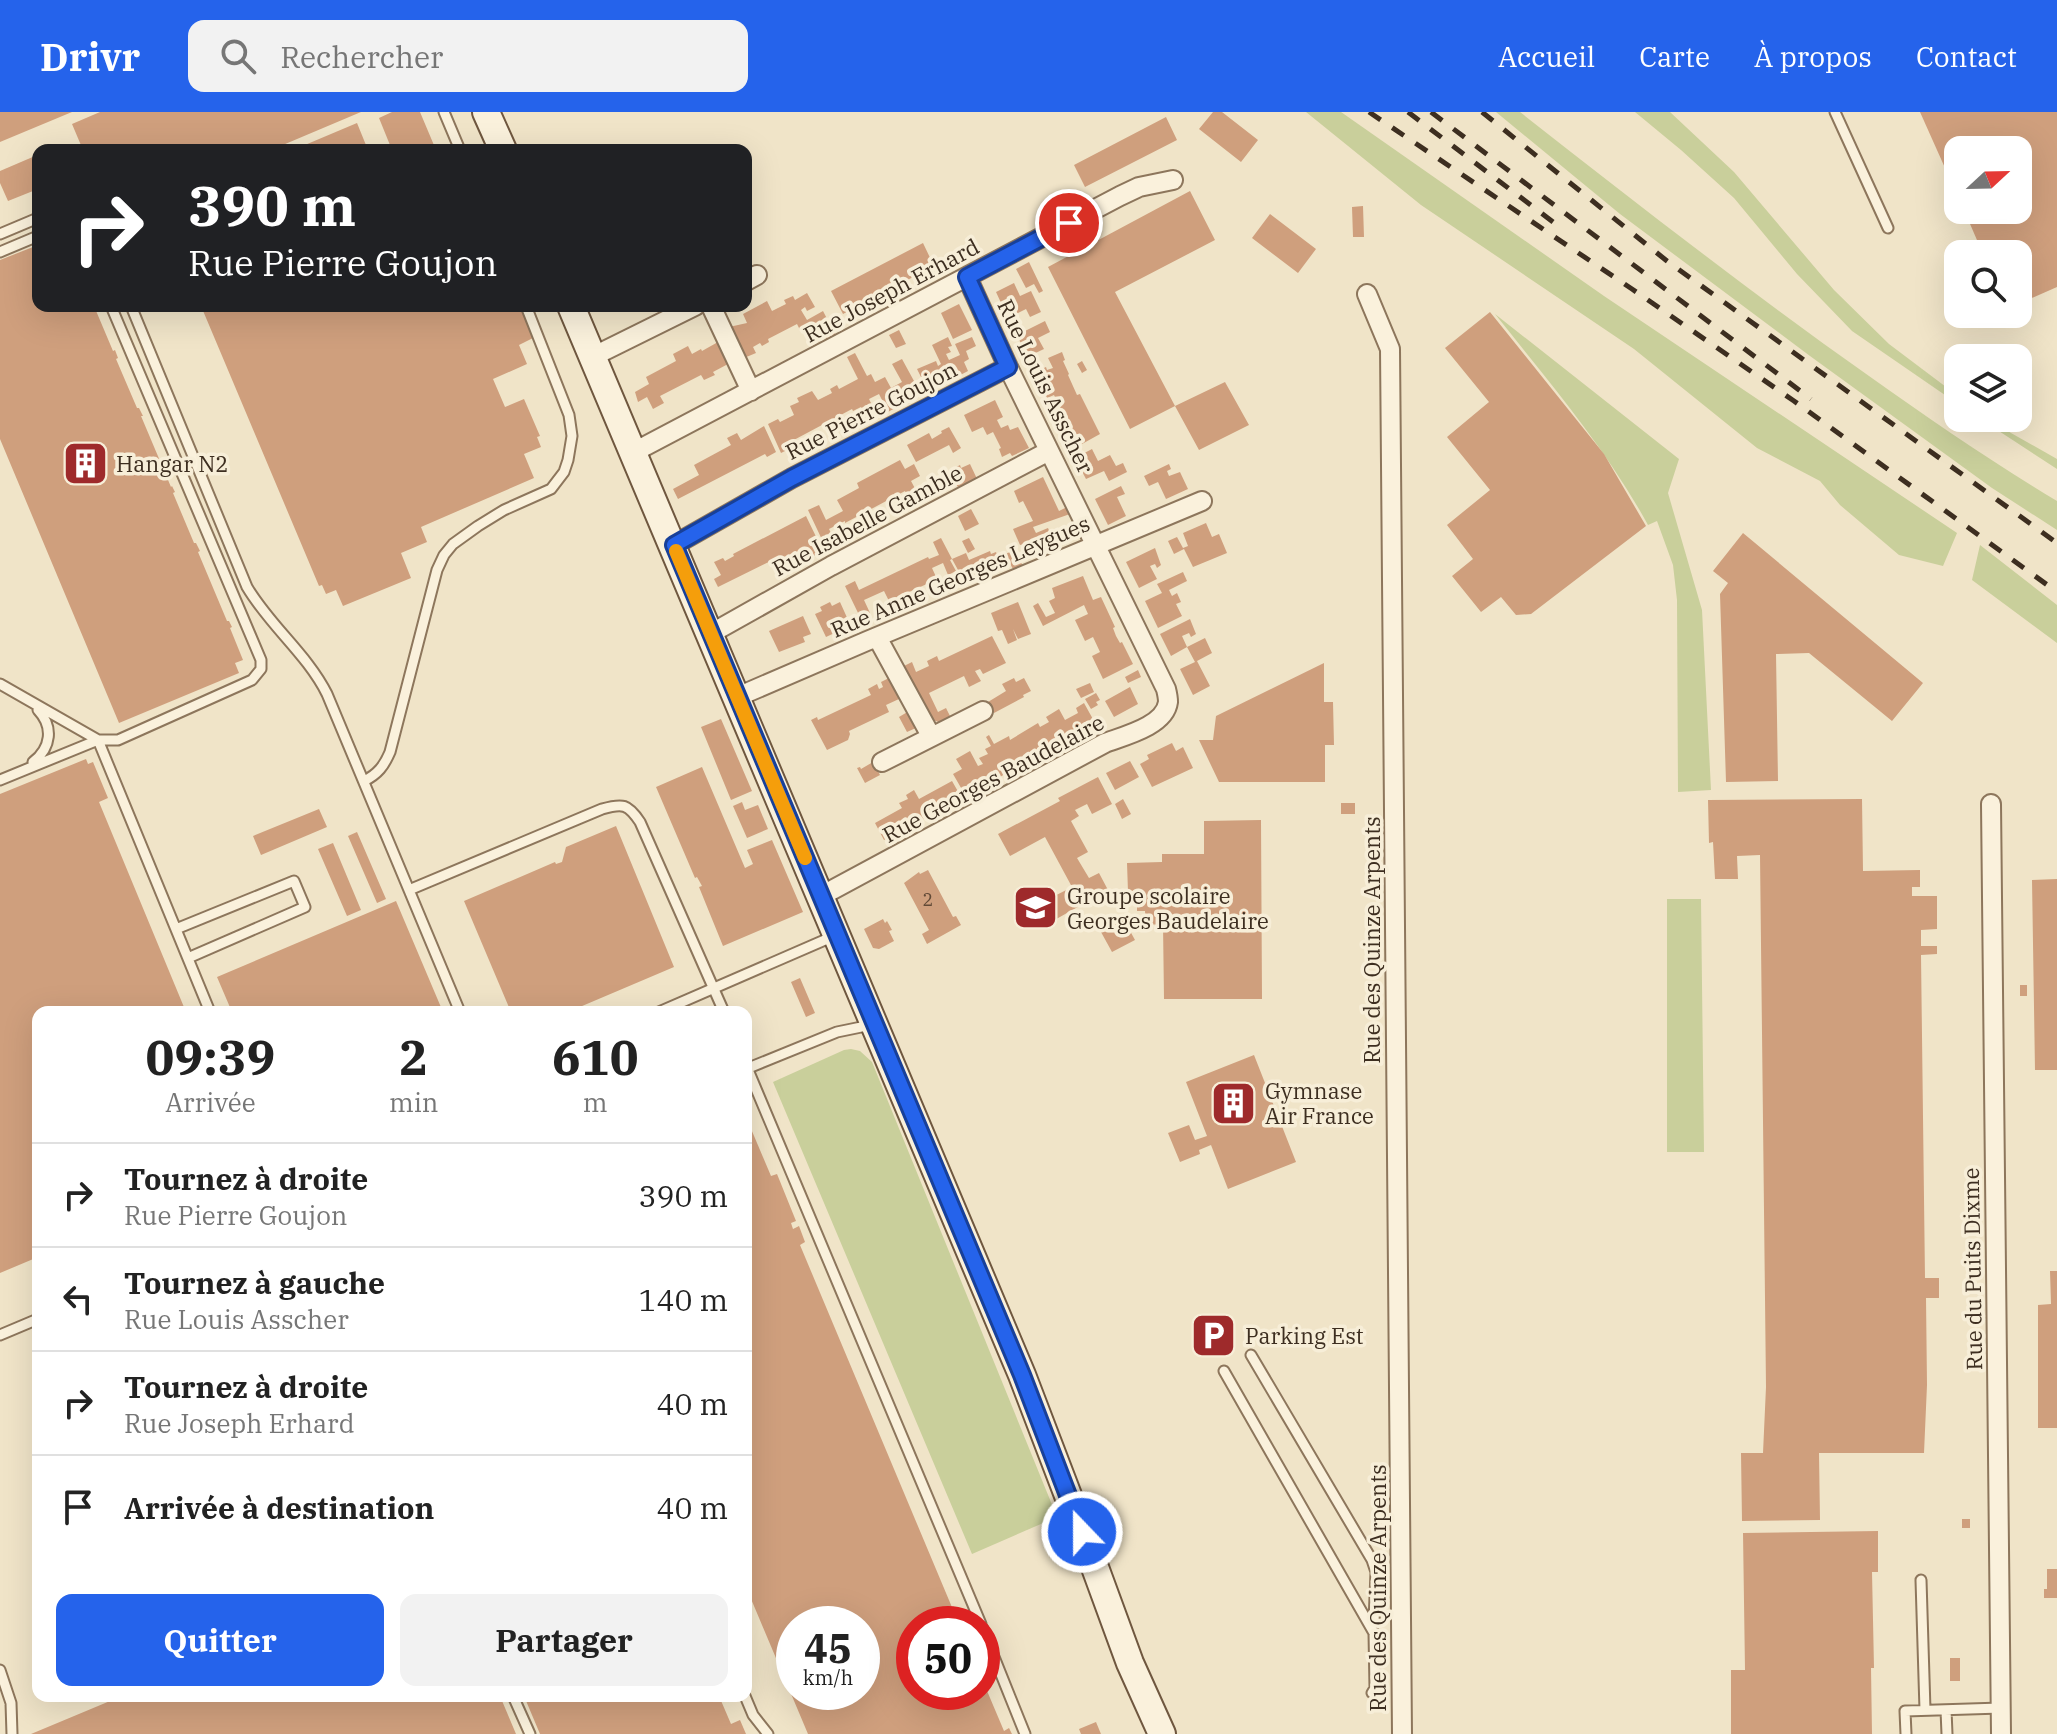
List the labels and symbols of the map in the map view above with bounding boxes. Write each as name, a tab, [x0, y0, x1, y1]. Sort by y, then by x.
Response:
north arrow	[1944, 136, 2032, 224]
pin	[1035, 189, 1103, 257]
street label: Rue Joseph Erhard	[798, 231, 984, 349]
street label: Rue Louis Asscher	[991, 294, 1101, 478]
street label: Rue Pierre Goujon	[780, 354, 962, 466]
building icon: Hangar N2	[61, 439, 109, 487]
place label: Hangar N2	[116, 449, 228, 478]
street label: Rue Isabelle Gamble	[767, 458, 967, 582]
street label: Rue Anne Georges Leygues	[826, 508, 1094, 644]
street label: Rue Georges Baudelaire	[877, 707, 1109, 849]
street label: Rue des Quinze Arpents	[1357, 816, 1386, 1064]
place label: Groupe scolaire Georges Baudelaire	[1067, 881, 1269, 935]
school or university icon: Groupe scolaire Georges Baudelaire	[1012, 884, 1060, 932]
house number: 2	[923, 888, 933, 911]
place label: Gymnase Air France	[1265, 1076, 1374, 1130]
building icon: Gymnase Air France	[1210, 1079, 1258, 1127]
street label: Rue du Puits Dixme	[1956, 1167, 1988, 1371]
parking icon: Parking Est	[1190, 1311, 1238, 1359]
place label: Parking Est	[1245, 1321, 1364, 1350]
street label: Rue des Quinze Arpents	[1363, 1464, 1392, 1712]
position arrow	[1040, 1490, 1124, 1574]
speed limit sign: 50	[896, 1606, 1000, 1710]

